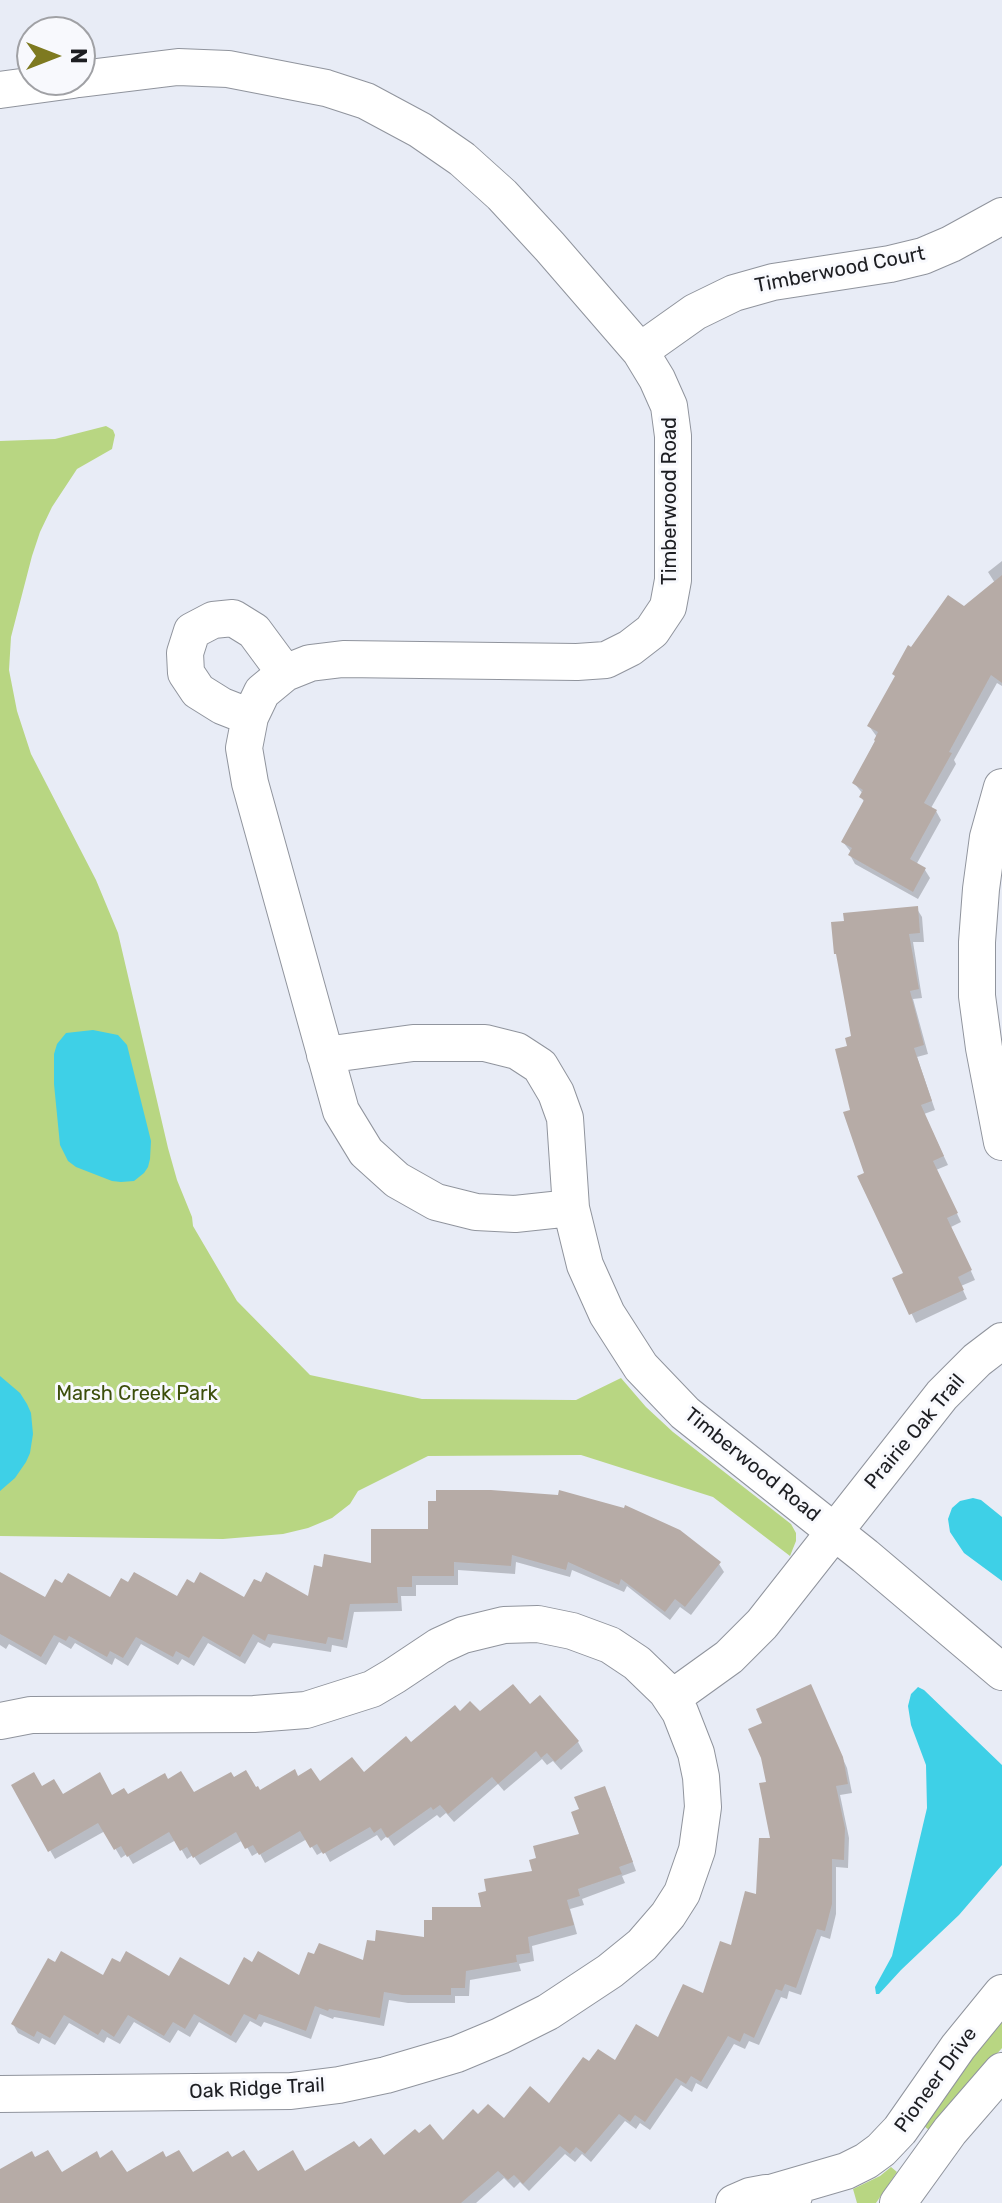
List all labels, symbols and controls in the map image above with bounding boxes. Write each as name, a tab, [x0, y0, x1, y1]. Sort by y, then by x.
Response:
north arrow	[16, 16, 96, 96]
text: N	[65, 48, 92, 64]
street label: Timberwood Court	[753, 242, 927, 298]
street label: Timberwood Road	[658, 417, 682, 585]
street label: Prairie Oak Trail	[860, 1370, 970, 1494]
park label: Marsh Creek Park	[56, 1382, 218, 1406]
street label: Timberwood Road	[679, 1403, 825, 1527]
street label: Pioneer Drive	[890, 2023, 982, 2137]
street label: Oak Ridge Trail	[189, 2073, 325, 2105]

